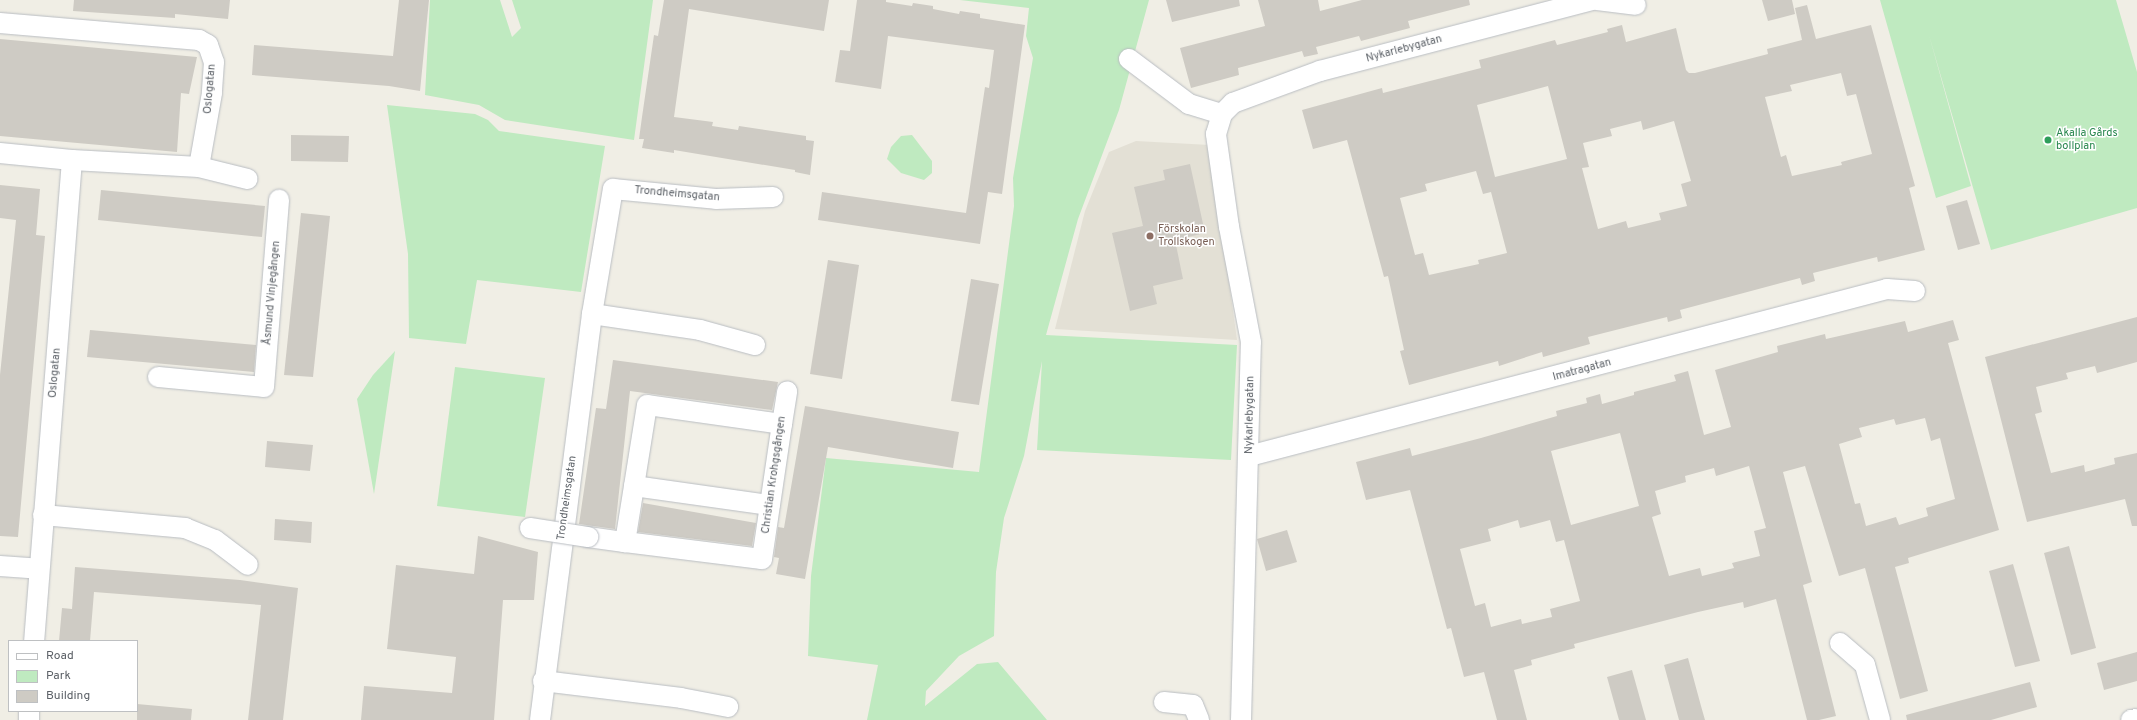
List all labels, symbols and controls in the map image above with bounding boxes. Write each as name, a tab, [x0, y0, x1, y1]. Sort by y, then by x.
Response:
street label: Nykarlebygatan	[1365, 33, 1443, 65]
street label: Oslogatan	[201, 63, 219, 115]
place label: Akalla Gårds bollplan	[2056, 127, 2118, 153]
marker: Akalla Gårds bollplan	[2043, 135, 2053, 145]
street label: Trondheimsgatan	[634, 184, 720, 204]
place label: Förskolan Trollskogen	[1158, 223, 1215, 249]
marker: Förskolan Trollskogen	[1145, 231, 1155, 241]
street label: Åsmund Vinjegången	[261, 240, 283, 346]
street label: Oslogatan	[46, 347, 64, 399]
street label: Imatragatan	[1551, 356, 1613, 384]
street label: Nykarlebygatan	[1243, 376, 1257, 454]
street label: Christian Krohgsgången	[759, 415, 789, 535]
street label: Trondheimsgatan	[555, 455, 579, 541]
legend	[8, 640, 138, 712]
text: Road	[46, 648, 74, 664]
text: Park	[46, 668, 71, 684]
text: Building	[46, 688, 90, 704]

